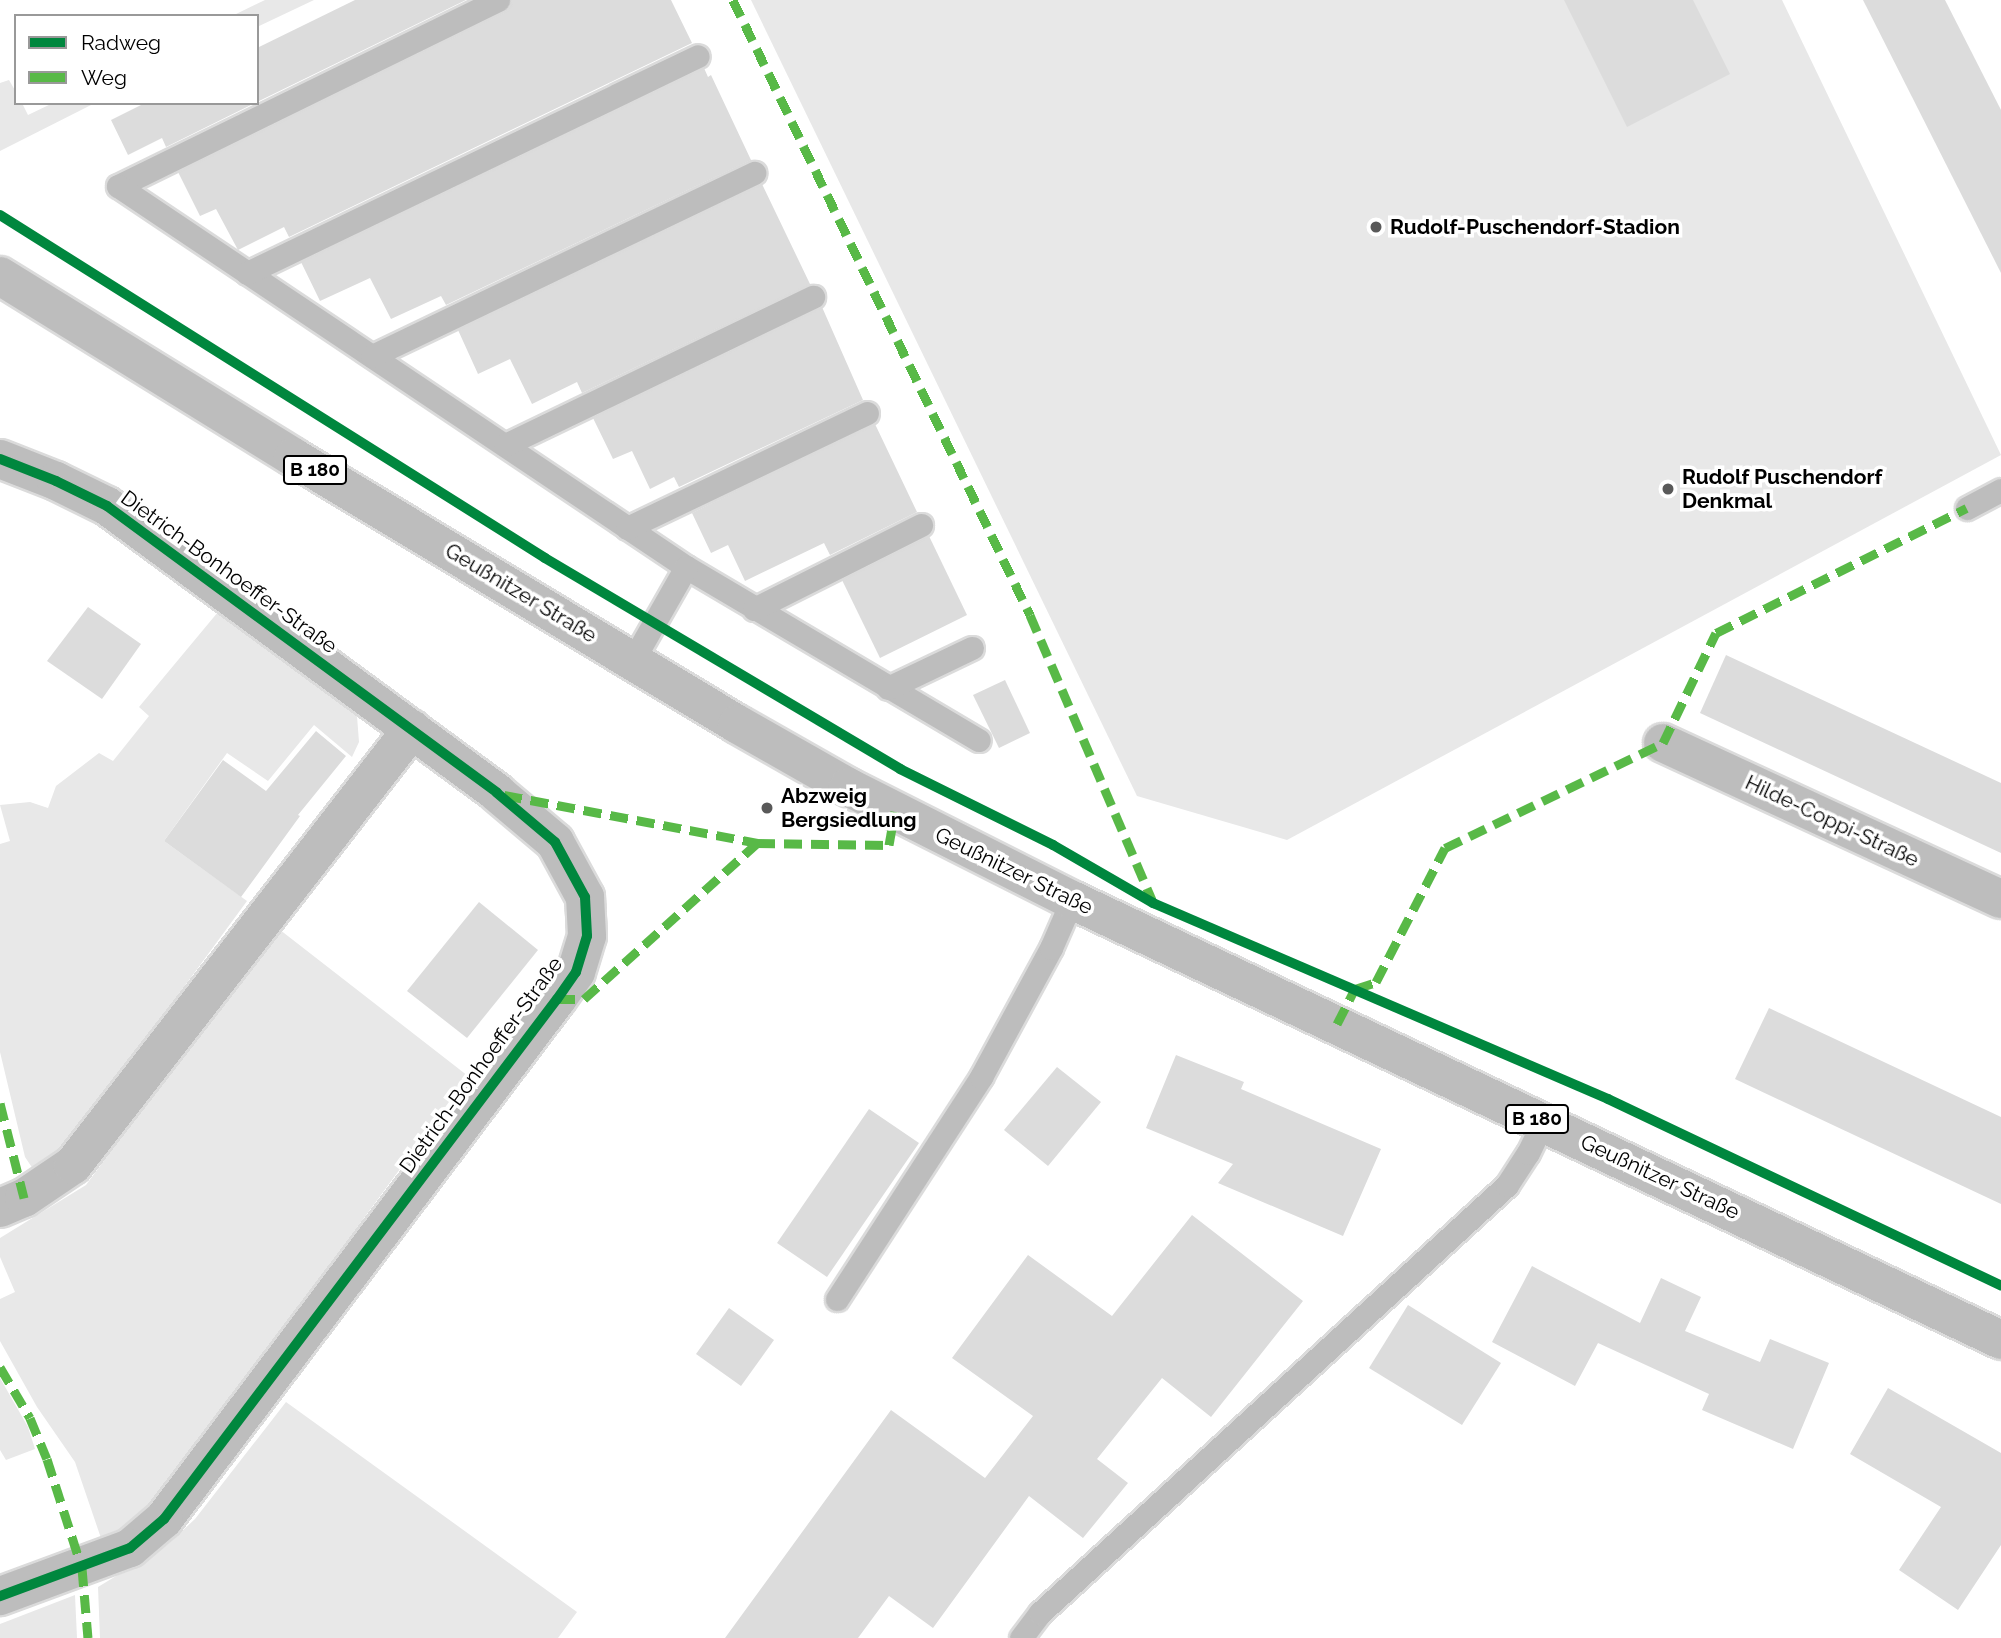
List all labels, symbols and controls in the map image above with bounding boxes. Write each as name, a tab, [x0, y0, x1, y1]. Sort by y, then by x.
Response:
legend	[14, 14, 259, 105]
text: Radweg	[81, 30, 161, 55]
text: Weg	[81, 65, 127, 90]
place label: Rudolf-Puschendorf-Stadion	[1390, 214, 1680, 240]
marker: Rudolf-Puschendorf-Stadion	[1368, 219, 1384, 235]
road number: B 180	[282, 454, 348, 485]
place label: Rudolf Puschendorf Denkmal	[1682, 464, 1883, 514]
marker: Rudolf Puschendorf Denkmal	[1660, 481, 1676, 497]
street label: Dietrich-Bonhoeffer-Straße	[116, 485, 342, 659]
street label: Geußnitzer Straße	[441, 538, 601, 648]
street label: Hilde-Coppi-Straße	[1741, 770, 1923, 872]
place label: Abzweig Bergsiedlung	[781, 783, 917, 833]
marker: Abzweig Bergsiedlung	[759, 800, 775, 816]
street label: Geußnitzer Straße	[931, 822, 1097, 920]
street label: Dietrich-Bonhoeffer-Straße	[394, 952, 568, 1178]
road number: B 180	[1504, 1104, 1570, 1134]
street label: Geußnitzer Straße	[1576, 1129, 1744, 1225]

